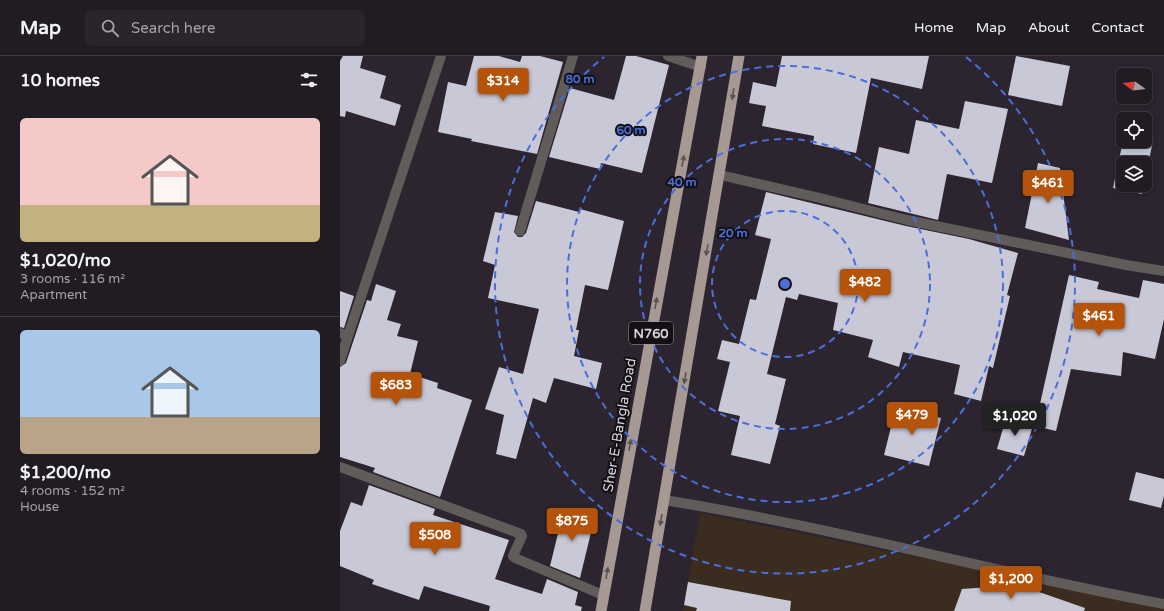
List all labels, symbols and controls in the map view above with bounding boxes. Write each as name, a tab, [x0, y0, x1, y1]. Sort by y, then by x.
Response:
search box	[85, 10, 365, 46]
text: Map	[20, 17, 61, 39]
icon: search	[99, 17, 121, 39]
text: Search here	[131, 19, 215, 37]
text: Home	[914, 19, 954, 36]
text: Map	[976, 19, 1006, 36]
text: About	[1028, 19, 1070, 36]
text: Contact	[1092, 19, 1144, 36]
pin: $314	[479, 68, 527, 102]
north arrow	[1116, 68, 1152, 104]
map controls	[1116, 68, 1152, 192]
icon: filters	[298, 69, 320, 91]
text: 10 homes	[20, 70, 100, 91]
text: 80 m	[565, 72, 595, 86]
text: $314	[487, 73, 519, 89]
one-way arrow	[730, 88, 736, 100]
button: locate	[1116, 112, 1152, 148]
text: 60 m	[616, 123, 646, 137]
icon: home	[134, 144, 206, 216]
one-way arrow	[680, 155, 686, 168]
button: layers	[1116, 156, 1152, 192]
pin: $461	[1024, 170, 1072, 204]
text: 40 m	[667, 175, 697, 189]
text: $461	[1032, 175, 1064, 191]
text: 20 m	[718, 226, 748, 240]
one-way arrow	[704, 244, 710, 256]
text: $1,020/mo	[20, 250, 111, 271]
pin: $482	[841, 269, 889, 303]
text: 3 rooms · 116 m²	[20, 271, 125, 287]
text: $482	[849, 274, 881, 290]
centre of rings	[778, 277, 792, 291]
text: Apartment	[20, 287, 87, 303]
one-way arrow	[653, 297, 659, 309]
pin: $461	[1075, 303, 1123, 337]
text: $461	[1083, 308, 1115, 324]
road number: N760	[629, 322, 673, 344]
icon: home	[134, 356, 206, 428]
street label: Sher-E-Bangla Road	[599, 357, 640, 493]
pin: $683	[372, 372, 420, 406]
one-way arrow	[682, 372, 688, 385]
text: $683	[380, 377, 412, 393]
pin: $479	[888, 402, 936, 436]
pin: $1,020	[982, 403, 1048, 437]
text: $479	[896, 407, 928, 423]
text: $1,020	[993, 408, 1037, 424]
one-way arrow	[628, 439, 634, 451]
text: $1,200/mo	[20, 462, 111, 483]
text: 4 rooms · 152 m²	[20, 483, 125, 499]
text: House	[20, 499, 59, 515]
pin: $875	[548, 508, 596, 542]
text: $875	[556, 513, 588, 529]
one-way arrow	[658, 514, 664, 526]
pin: $508	[411, 522, 459, 556]
text: $508	[419, 527, 451, 543]
one-way arrow	[604, 566, 610, 579]
pin: $1,200	[978, 566, 1044, 600]
text: $1,200	[989, 571, 1033, 587]

